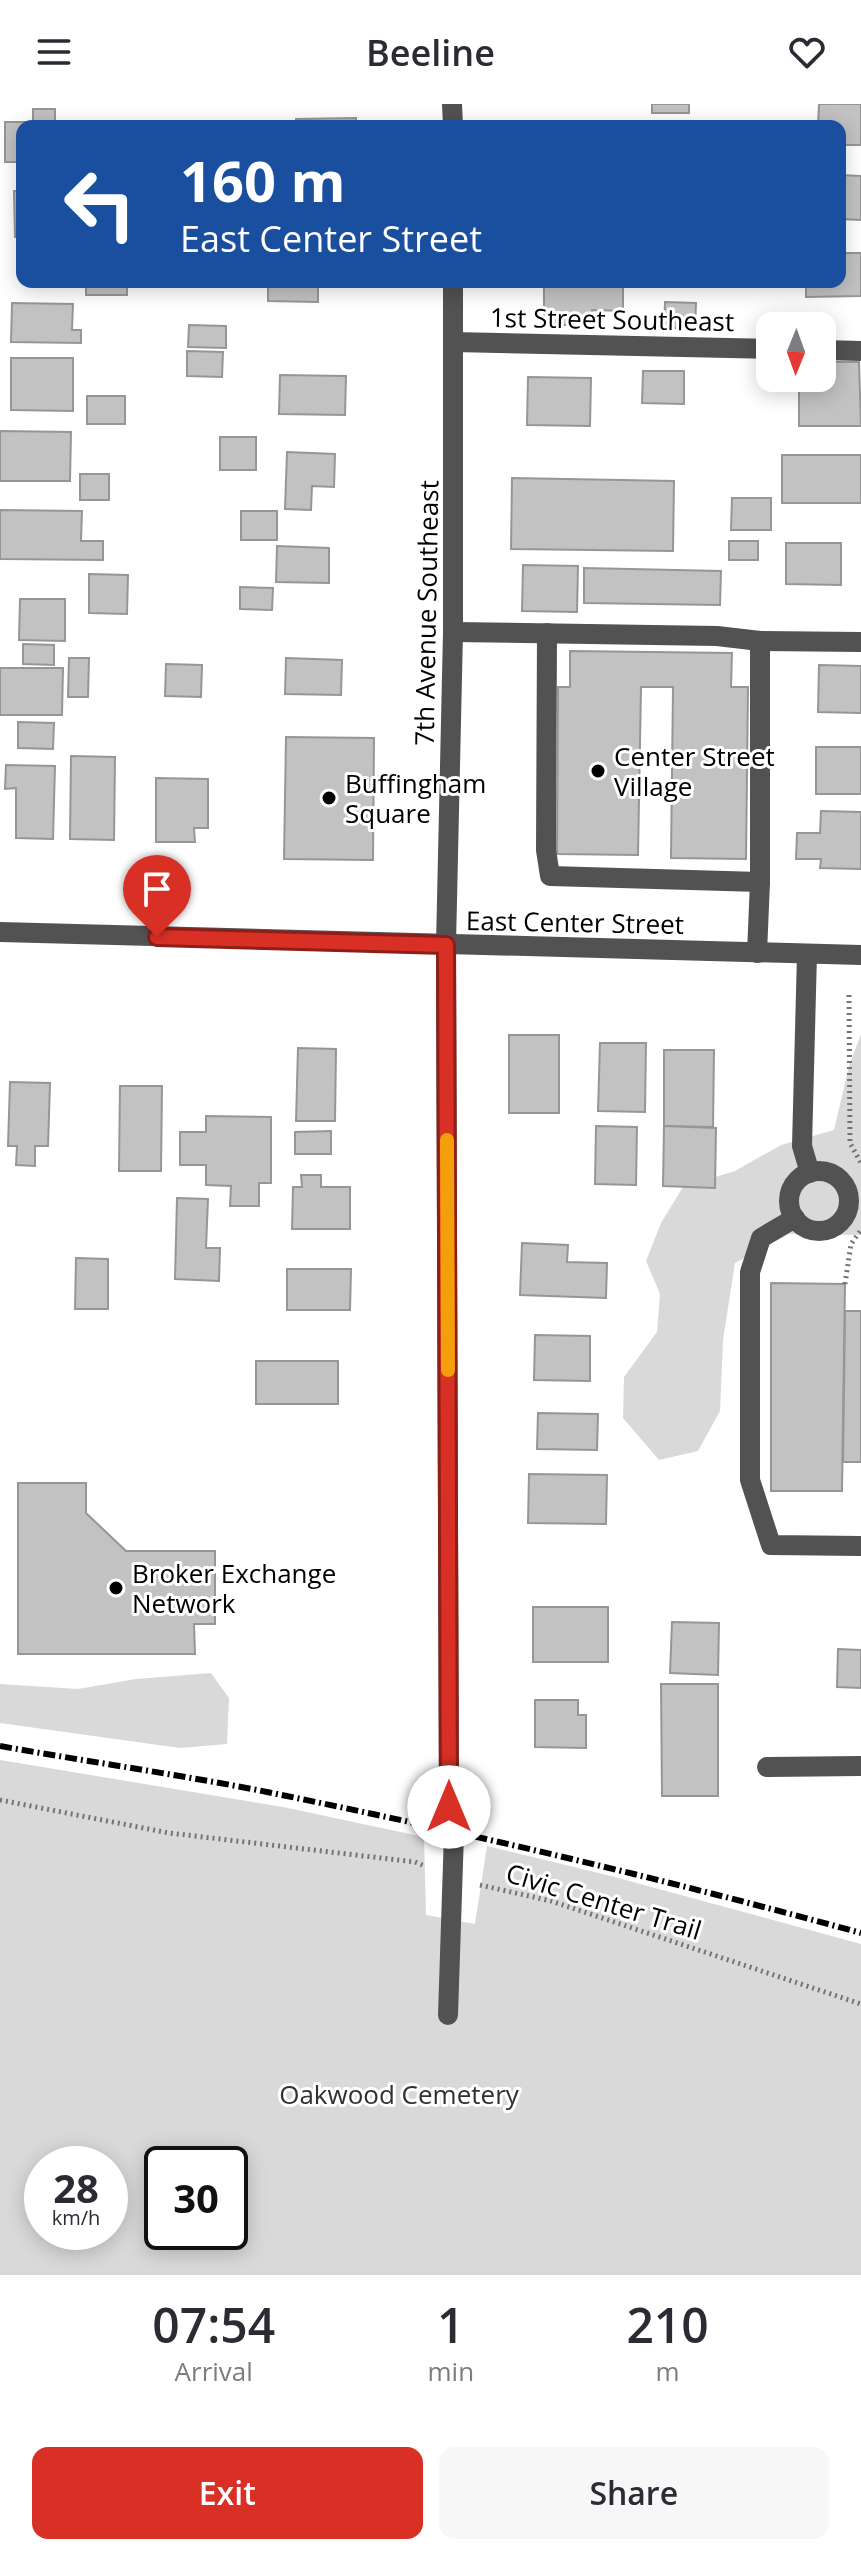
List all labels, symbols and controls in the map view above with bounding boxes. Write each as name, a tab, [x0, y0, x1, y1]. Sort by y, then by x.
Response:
text: Beeline	[366, 28, 495, 77]
icon: menu	[32, 30, 76, 74]
icon: heart	[785, 30, 829, 74]
text: 160 m	[180, 142, 346, 218]
icon: left	[48, 152, 152, 256]
text: East Center Street	[180, 214, 482, 263]
street label: 1st Street Southeast	[489, 299, 735, 339]
north arrow	[756, 312, 836, 392]
map controls	[756, 312, 836, 392]
street label: 7th Avenue Southeast	[406, 480, 446, 746]
place label: Center Street Village	[614, 738, 775, 804]
marker: Center Street Village	[589, 762, 607, 780]
place label: Buffingham Square	[345, 765, 486, 831]
marker: Buffingham Square	[320, 789, 338, 807]
pin	[123, 855, 191, 937]
icon: arrive	[135, 867, 179, 911]
street label: East Center Street	[466, 902, 684, 942]
place label: Broker Exchange Network	[132, 1555, 336, 1621]
marker: Broker Exchange Network	[107, 1579, 125, 1597]
position arrow	[407, 1765, 491, 1849]
street label: Civic Center Trail	[502, 1854, 706, 1948]
park label: Oakwood Cemetery	[279, 2076, 520, 2112]
speed limit sign: 30	[144, 2146, 248, 2250]
text: 28	[53, 2160, 99, 2215]
text: km/h	[52, 2204, 100, 2231]
text: 07:54	[152, 2292, 275, 2357]
text: 1	[437, 2292, 465, 2357]
text: 210	[626, 2292, 709, 2357]
text: Arrival	[175, 2353, 253, 2389]
text: min	[428, 2353, 474, 2389]
text: m	[656, 2353, 680, 2389]
button: Exit	[32, 2447, 423, 2539]
button: Share	[439, 2447, 829, 2539]

